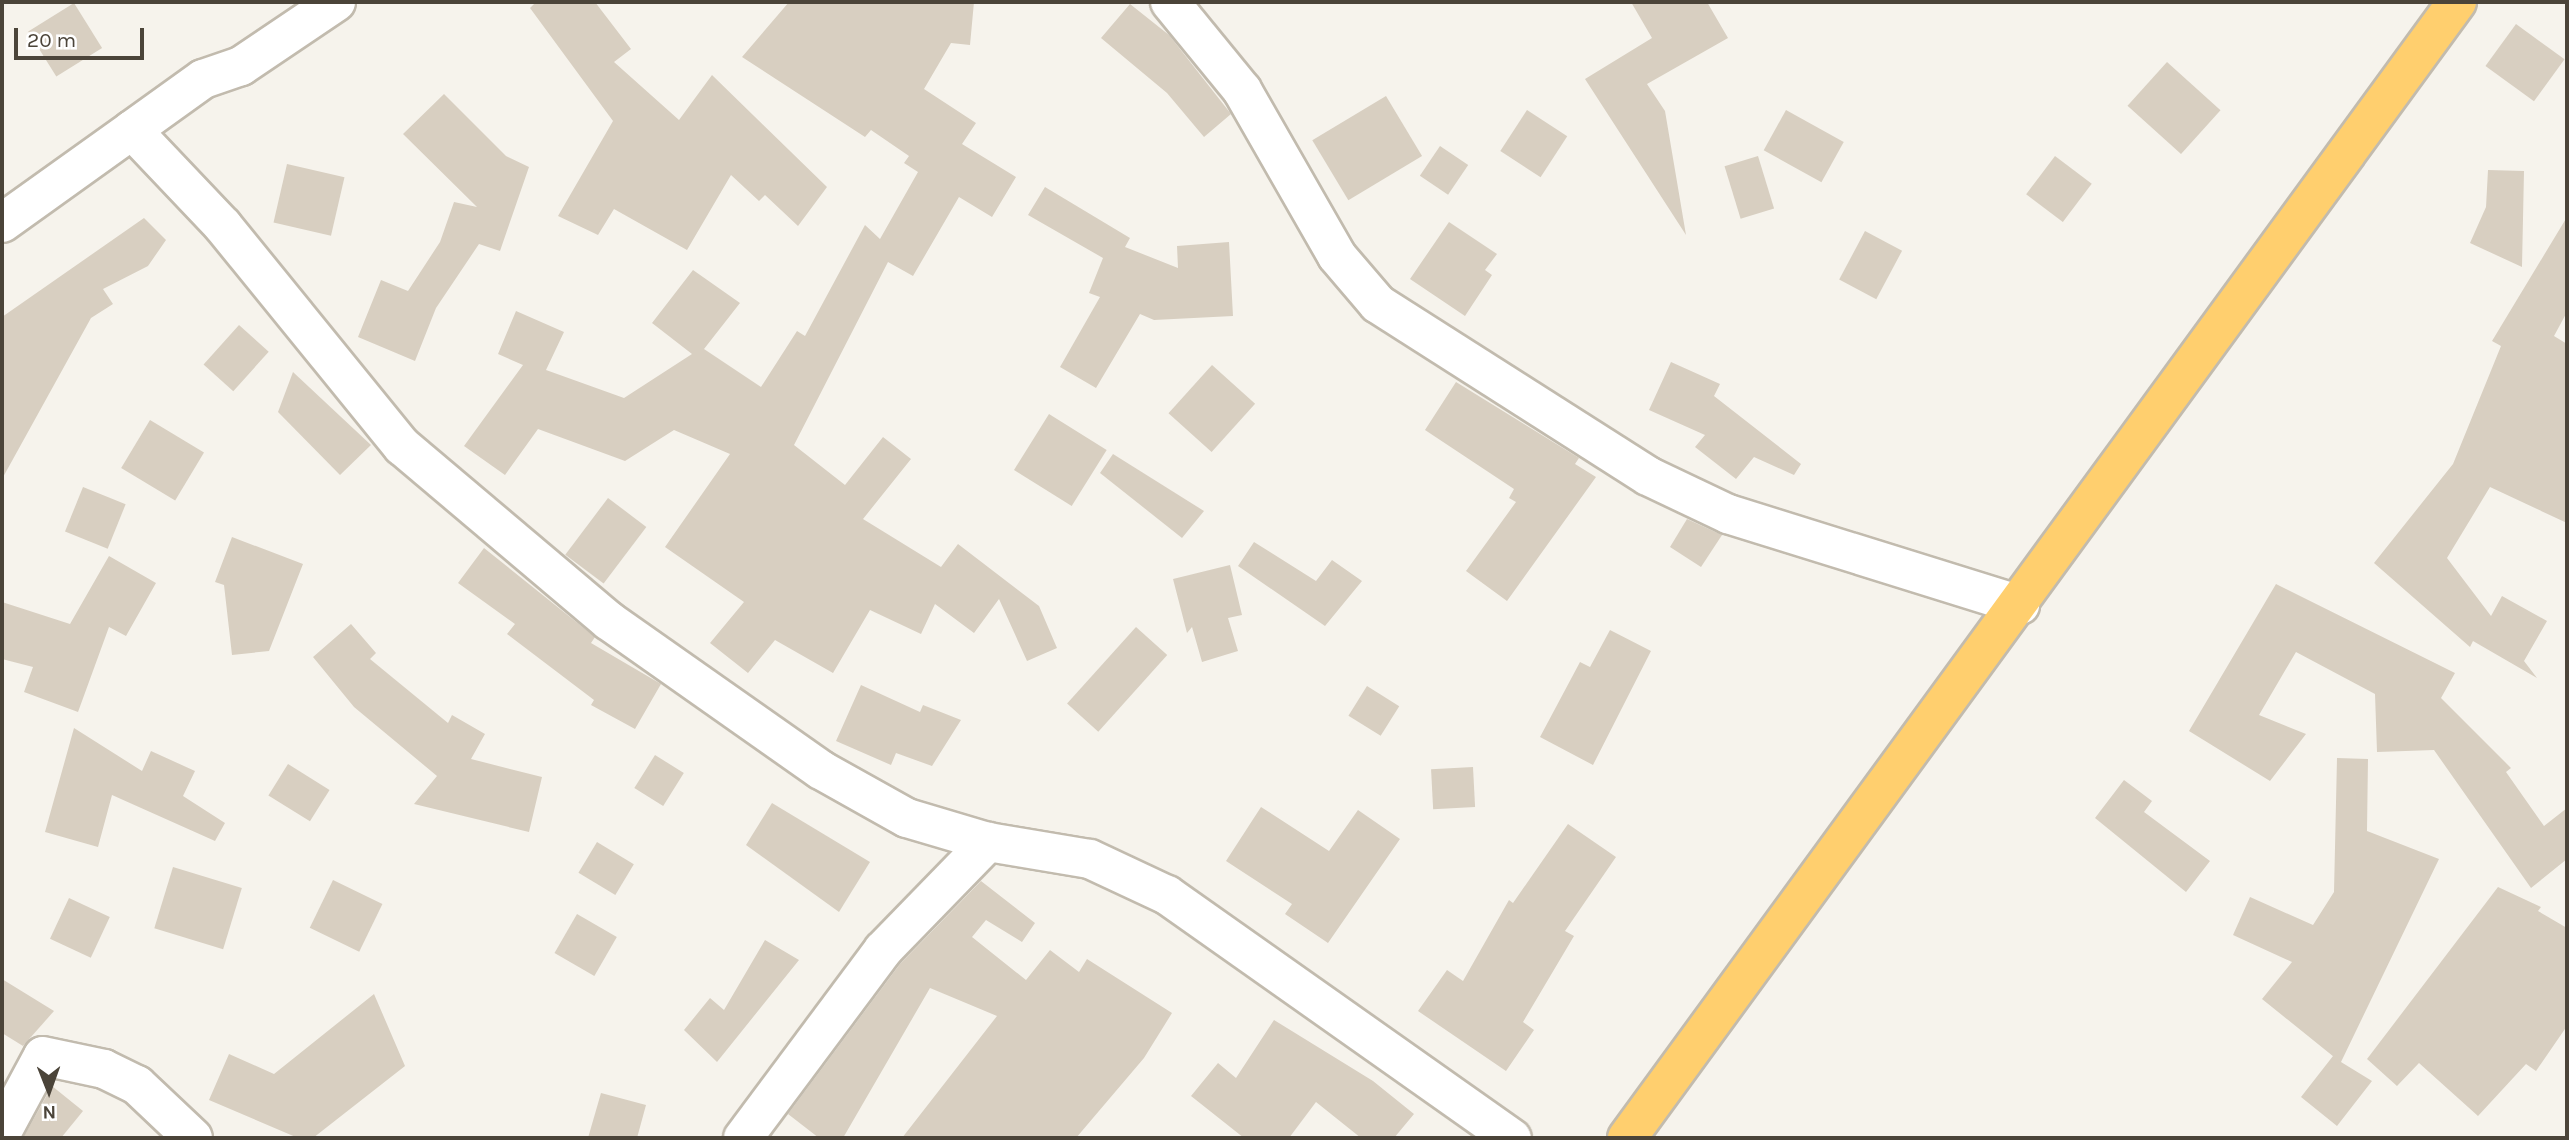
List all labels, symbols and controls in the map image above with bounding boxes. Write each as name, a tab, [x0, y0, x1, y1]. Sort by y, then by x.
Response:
scale bar	[18, 14, 147, 58]
text: 20 m	[27, 28, 76, 52]
north arrow	[14, 1056, 84, 1126]
text: N	[42, 1101, 56, 1123]

